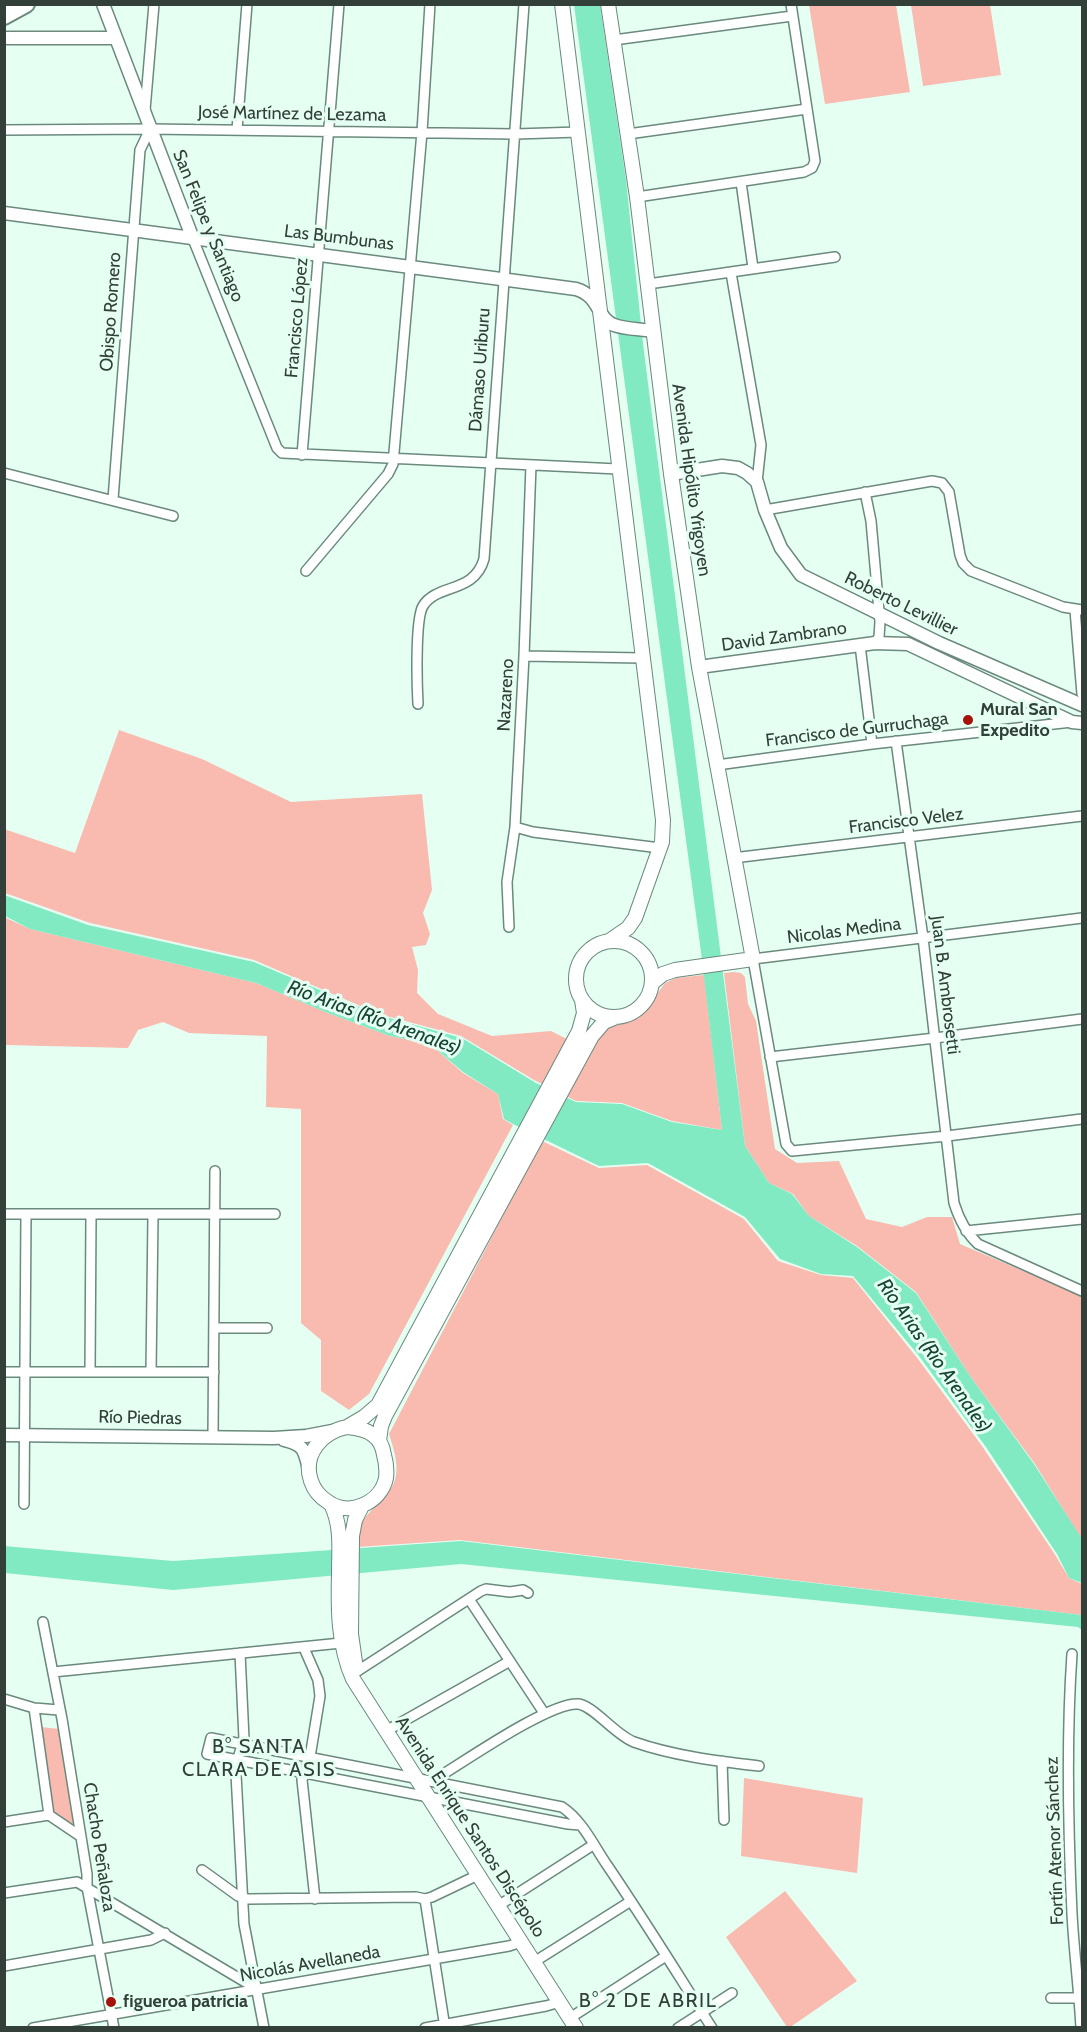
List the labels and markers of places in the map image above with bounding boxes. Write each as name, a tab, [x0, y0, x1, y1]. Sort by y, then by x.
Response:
place label: Mural San Expedito	[980, 699, 1058, 742]
marker: Mural San Expedito	[961, 713, 975, 727]
place label: figueroa patricia	[123, 1991, 248, 2013]
marker: figueroa patricia	[104, 1995, 118, 2009]

